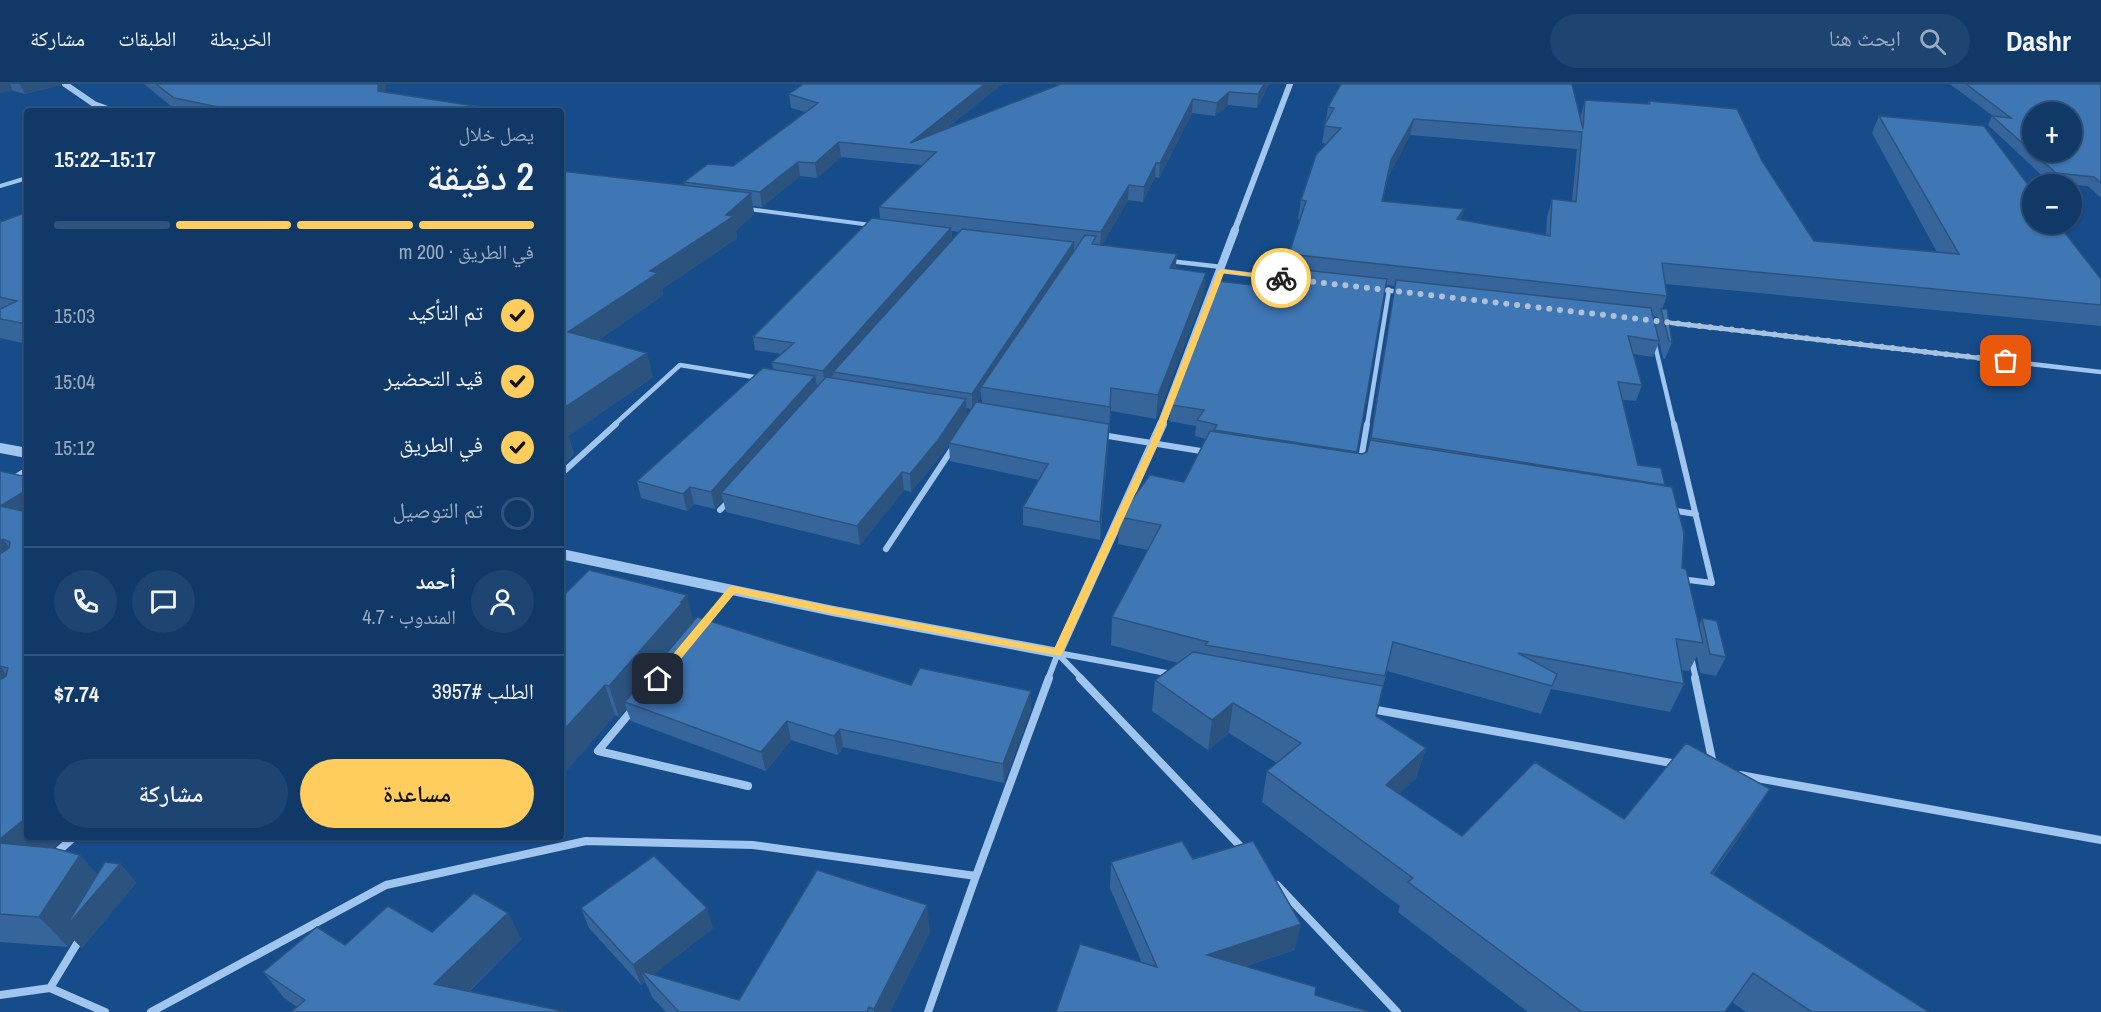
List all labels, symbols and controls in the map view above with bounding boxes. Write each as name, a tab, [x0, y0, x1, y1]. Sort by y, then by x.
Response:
search box	[1550, 14, 1970, 68]
text: Dashr	[2006, 22, 2071, 60]
text: ابحث هنا	[1829, 23, 1901, 53]
text: مشاركة	[30, 24, 85, 53]
text: الطبقات	[118, 24, 177, 53]
text: الخريطة	[210, 24, 271, 53]
icon: search	[1916, 25, 1949, 58]
map controls	[2022, 102, 2082, 234]
button: +	[2022, 102, 2082, 162]
text: يصل خلال	[458, 120, 534, 147]
text: 15:17–15:22	[54, 144, 156, 174]
text: 2 دقيقة	[426, 150, 534, 202]
button: −	[2022, 174, 2082, 234]
text: في الطريق · 200 m	[399, 238, 534, 265]
courier	[1251, 248, 1311, 308]
icon: bike	[1265, 262, 1298, 295]
text: تم التأكيد	[408, 297, 483, 327]
icon: check	[501, 299, 534, 332]
text: 15:03	[54, 302, 95, 329]
pin	[1980, 335, 2031, 386]
icon: bag	[1989, 344, 2022, 377]
text: قيد التحضير	[384, 363, 483, 393]
icon: check	[501, 365, 534, 398]
text: 15:04	[54, 368, 95, 395]
text: في الطريق	[399, 429, 483, 459]
icon: check	[501, 431, 534, 464]
text: 15:12	[54, 434, 95, 461]
text: تم التوصيل	[392, 495, 483, 525]
text: أحمد	[416, 566, 456, 596]
button: phone	[54, 570, 117, 633]
button: chat	[132, 570, 195, 633]
button: person	[471, 570, 534, 633]
text: المندوب · 4.7	[362, 603, 456, 630]
pin	[632, 653, 683, 704]
icon: home	[641, 662, 674, 695]
text: الطلب #3957	[432, 676, 534, 706]
text: $7.74	[54, 679, 99, 709]
button: مشاركة	[54, 759, 288, 828]
button: مساعدة	[300, 759, 534, 828]

